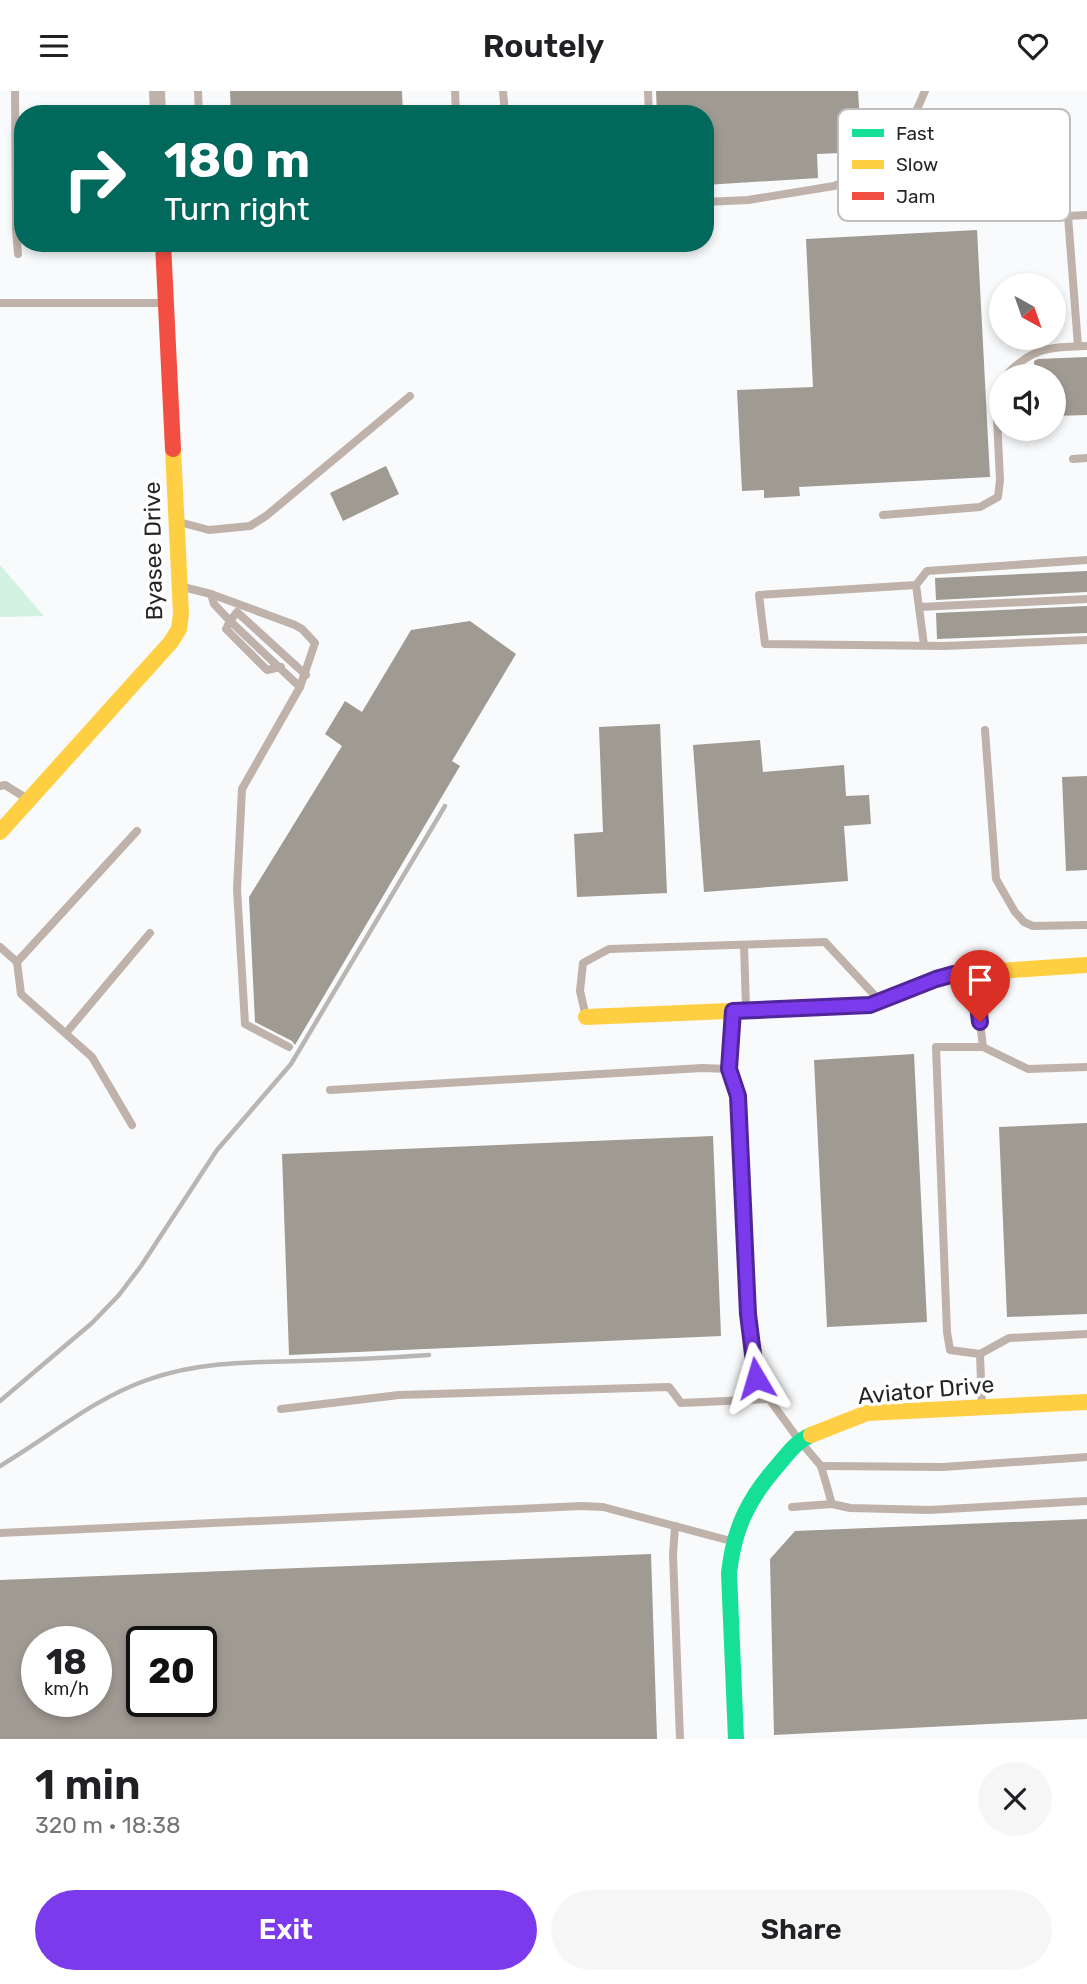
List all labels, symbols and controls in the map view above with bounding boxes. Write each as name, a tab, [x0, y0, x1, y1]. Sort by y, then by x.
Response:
icon: menu	[35, 27, 73, 65]
text: Routely	[483, 27, 604, 65]
icon: heart	[1014, 27, 1052, 65]
legend	[838, 109, 1070, 221]
text: Fast	[896, 122, 935, 145]
text: 180 m	[164, 131, 310, 189]
icon: right	[49, 133, 140, 224]
text: Slow	[896, 153, 938, 176]
text: Jam	[896, 185, 935, 208]
text: Turn right	[164, 190, 309, 228]
north arrow	[989, 273, 1066, 350]
map controls	[989, 273, 1066, 441]
button: sound	[989, 364, 1066, 441]
street label: Byasee Drive	[138, 481, 168, 621]
pin	[950, 950, 1010, 1022]
icon: arrive	[961, 961, 999, 999]
position arrow	[719, 1341, 793, 1415]
street label: Aviator Drive	[857, 1370, 995, 1410]
speed limit sign: 20	[126, 1626, 217, 1717]
text: 18	[46, 1641, 87, 1683]
text: km/h	[44, 1678, 89, 1700]
text: 1 min	[35, 1760, 141, 1810]
button: close	[978, 1762, 1052, 1836]
text: 320 m · 18:38	[35, 1811, 181, 1839]
button: Exit	[35, 1890, 537, 1970]
button: Share	[551, 1890, 1052, 1970]

